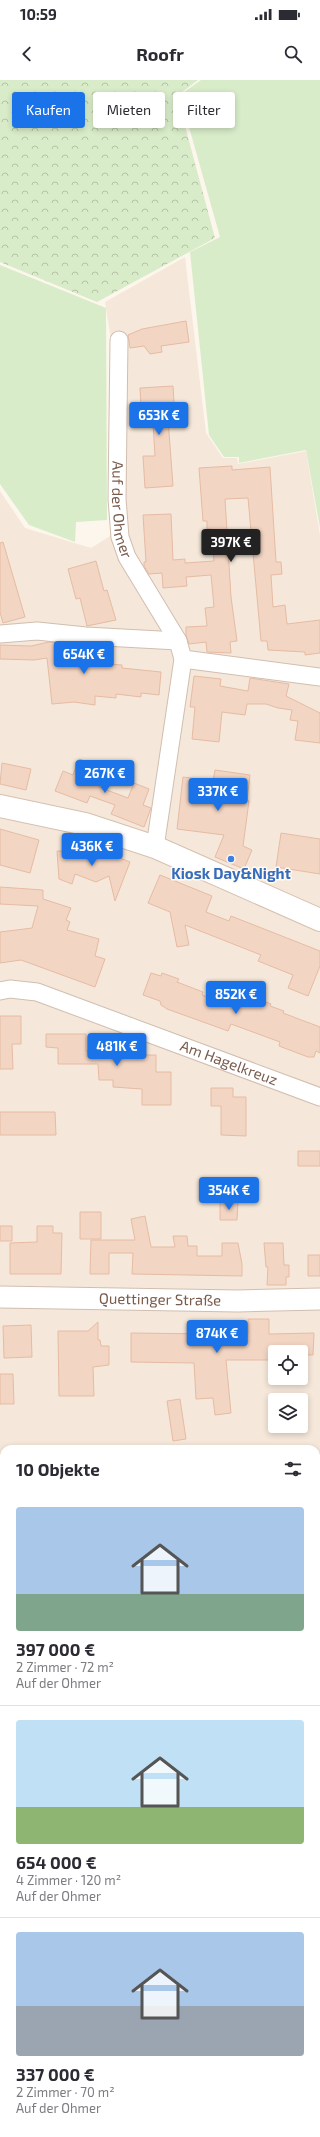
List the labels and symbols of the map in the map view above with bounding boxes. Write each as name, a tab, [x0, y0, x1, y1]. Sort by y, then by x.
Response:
pin: 653K €	[126, 402, 192, 436]
street label: Auf der Ohmer	[109, 461, 137, 560]
pin: 397K €	[198, 529, 264, 563]
pin: 654K €	[51, 641, 117, 675]
pin: 267K €	[72, 760, 138, 794]
pin: 337K €	[185, 778, 251, 812]
pin: 436K €	[59, 833, 125, 867]
marker: Kiosk Day&Night	[226, 854, 236, 864]
place label: Kiosk Day&Night	[171, 864, 291, 883]
pin: 852K €	[203, 981, 269, 1015]
pin: 481K €	[84, 1033, 150, 1067]
street label: Am Hagelkreuz	[178, 1036, 280, 1089]
pin: 354K €	[196, 1177, 262, 1211]
street label: Quettinger Straße	[99, 1289, 221, 1309]
pin: 874K €	[184, 1320, 250, 1354]

